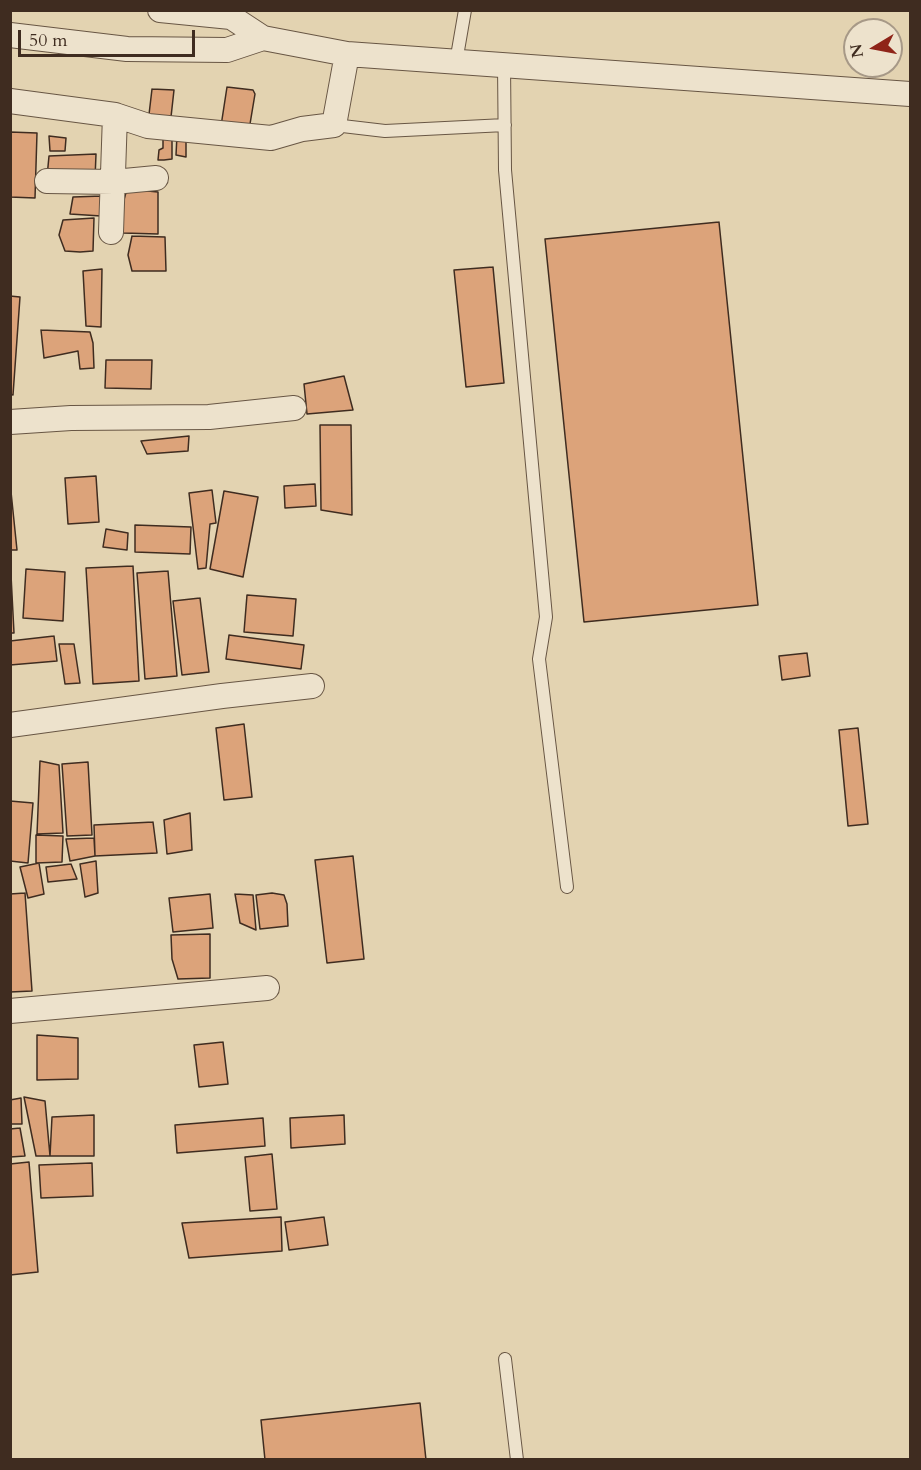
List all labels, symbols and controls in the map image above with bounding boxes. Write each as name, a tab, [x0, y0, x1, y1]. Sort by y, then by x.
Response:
scale bar	[21, 18, 198, 56]
north arrow	[843, 18, 903, 78]
text: 50 m	[29, 28, 68, 53]
text: N	[845, 42, 869, 60]

